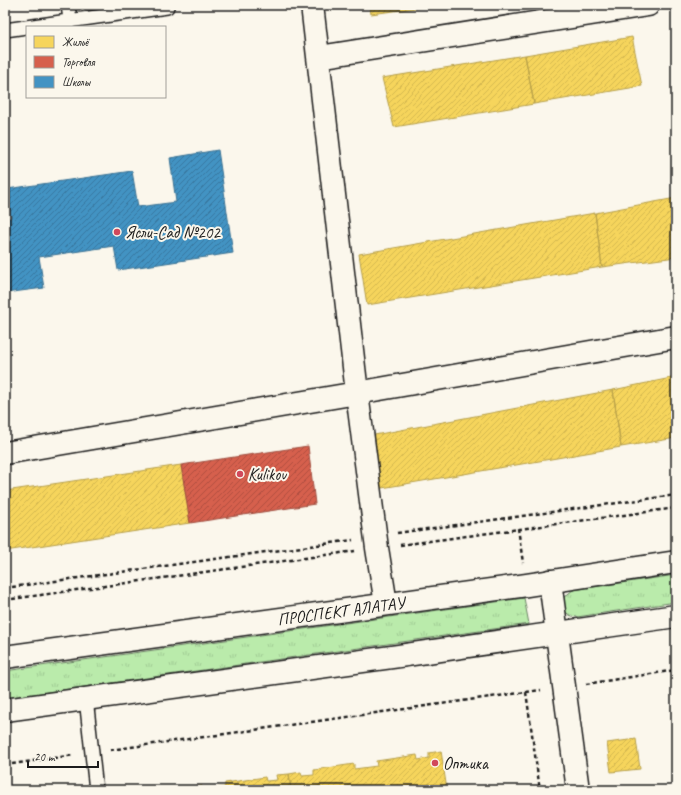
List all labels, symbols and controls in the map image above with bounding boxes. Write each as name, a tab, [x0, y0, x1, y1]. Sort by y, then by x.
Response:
legend	[26, 26, 166, 98]
text: Жильё	[62, 34, 90, 50]
text: Торговля	[62, 54, 95, 70]
text: Школы	[62, 74, 92, 90]
place label: Ясли-Сад №202	[125, 222, 221, 243]
marker: Ясли-Сад №202	[112, 227, 122, 237]
place label: Kulikov	[248, 464, 287, 485]
marker: Kulikov	[235, 469, 245, 479]
street label: ПРОСПЕКТ АЛАТАУ	[276, 591, 408, 630]
scale bar	[28, 743, 98, 769]
text: 20 m	[34, 749, 56, 765]
place label: Оптика	[443, 753, 489, 774]
marker: Оптика	[430, 758, 440, 768]

